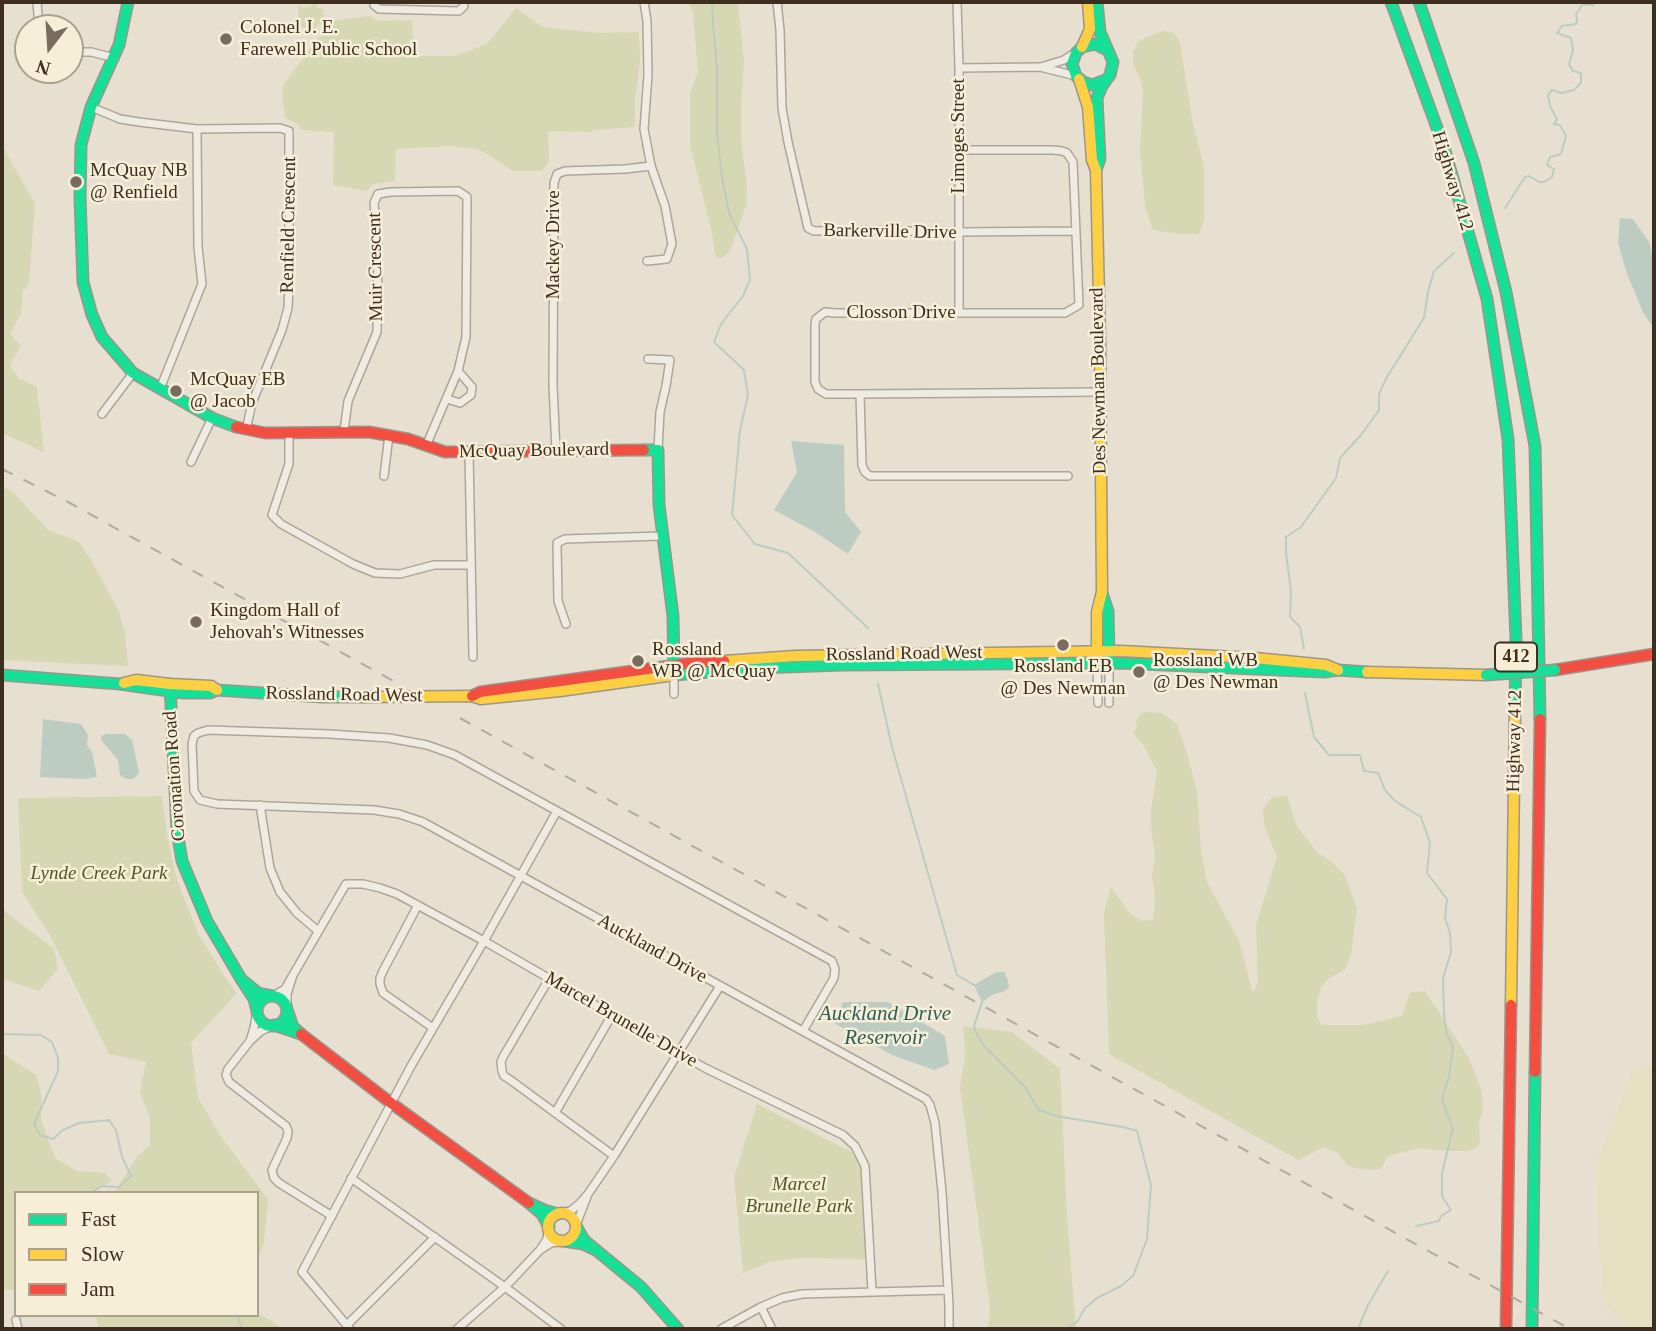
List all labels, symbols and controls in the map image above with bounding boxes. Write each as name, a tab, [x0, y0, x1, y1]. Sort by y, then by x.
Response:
north arrow	[14, 14, 84, 84]
place label: Colonel J. E. Farewell Public School	[240, 17, 417, 61]
marker: Colonel J. E. Farewell Public School	[218, 31, 234, 47]
text: N	[34, 56, 53, 80]
street label: Limoges Street	[948, 78, 970, 194]
street label: Highway 412	[1426, 128, 1478, 234]
street label: Renfield Crescent	[276, 156, 302, 294]
place label: McQuay NB @ Renfield	[90, 160, 188, 204]
marker: McQuay NB @ Renfield	[68, 174, 84, 190]
street label: Mackey Drive	[543, 190, 565, 300]
street label: Muir Crescent	[364, 212, 388, 322]
street label: Barkerville Drive	[823, 219, 957, 245]
street label: Des Newman Boulevard	[1086, 287, 1112, 475]
street label: Closson Drive	[846, 302, 956, 324]
place label: McQuay EB @ Jacob	[190, 369, 286, 413]
marker: McQuay EB @ Jacob	[168, 383, 184, 399]
street label: McQuay Boulevard	[459, 438, 609, 464]
place label: Kingdom Hall of Jehovah's Witnesses	[210, 600, 364, 644]
marker: Kingdom Hall of Jehovah's Witnesses	[188, 614, 204, 630]
marker: Rossland EB @ Des Newman	[1055, 637, 1071, 653]
place label: Rossland WB @ McQuay	[652, 639, 776, 683]
street label: Rossland Road West	[825, 641, 983, 667]
road number: 412	[1495, 642, 1537, 672]
place label: Rossland WB @ Des Newman	[1153, 650, 1278, 694]
marker: Rossland WB @ McQuay	[630, 653, 646, 669]
place label: Rossland EB @ Des Newman	[1000, 656, 1126, 700]
marker: Rossland WB @ Des Newman	[1131, 664, 1147, 680]
street label: Rossland Road West	[265, 682, 423, 708]
street label: Highway 412	[1503, 689, 1527, 793]
street label: Coronation Road	[159, 710, 191, 842]
park label: Lynde Creek Park	[31, 863, 167, 885]
street label: Auckland Drive	[593, 909, 711, 989]
street label: Marcel Brunelle Drive	[541, 967, 701, 1073]
water label: Auckland Drive Reservoir	[819, 1001, 951, 1051]
park label: Marcel Brunelle Park	[745, 1174, 853, 1218]
legend	[14, 1191, 259, 1317]
text: Fast	[81, 1207, 116, 1231]
text: Slow	[81, 1242, 124, 1266]
text: Jam	[81, 1277, 115, 1301]

